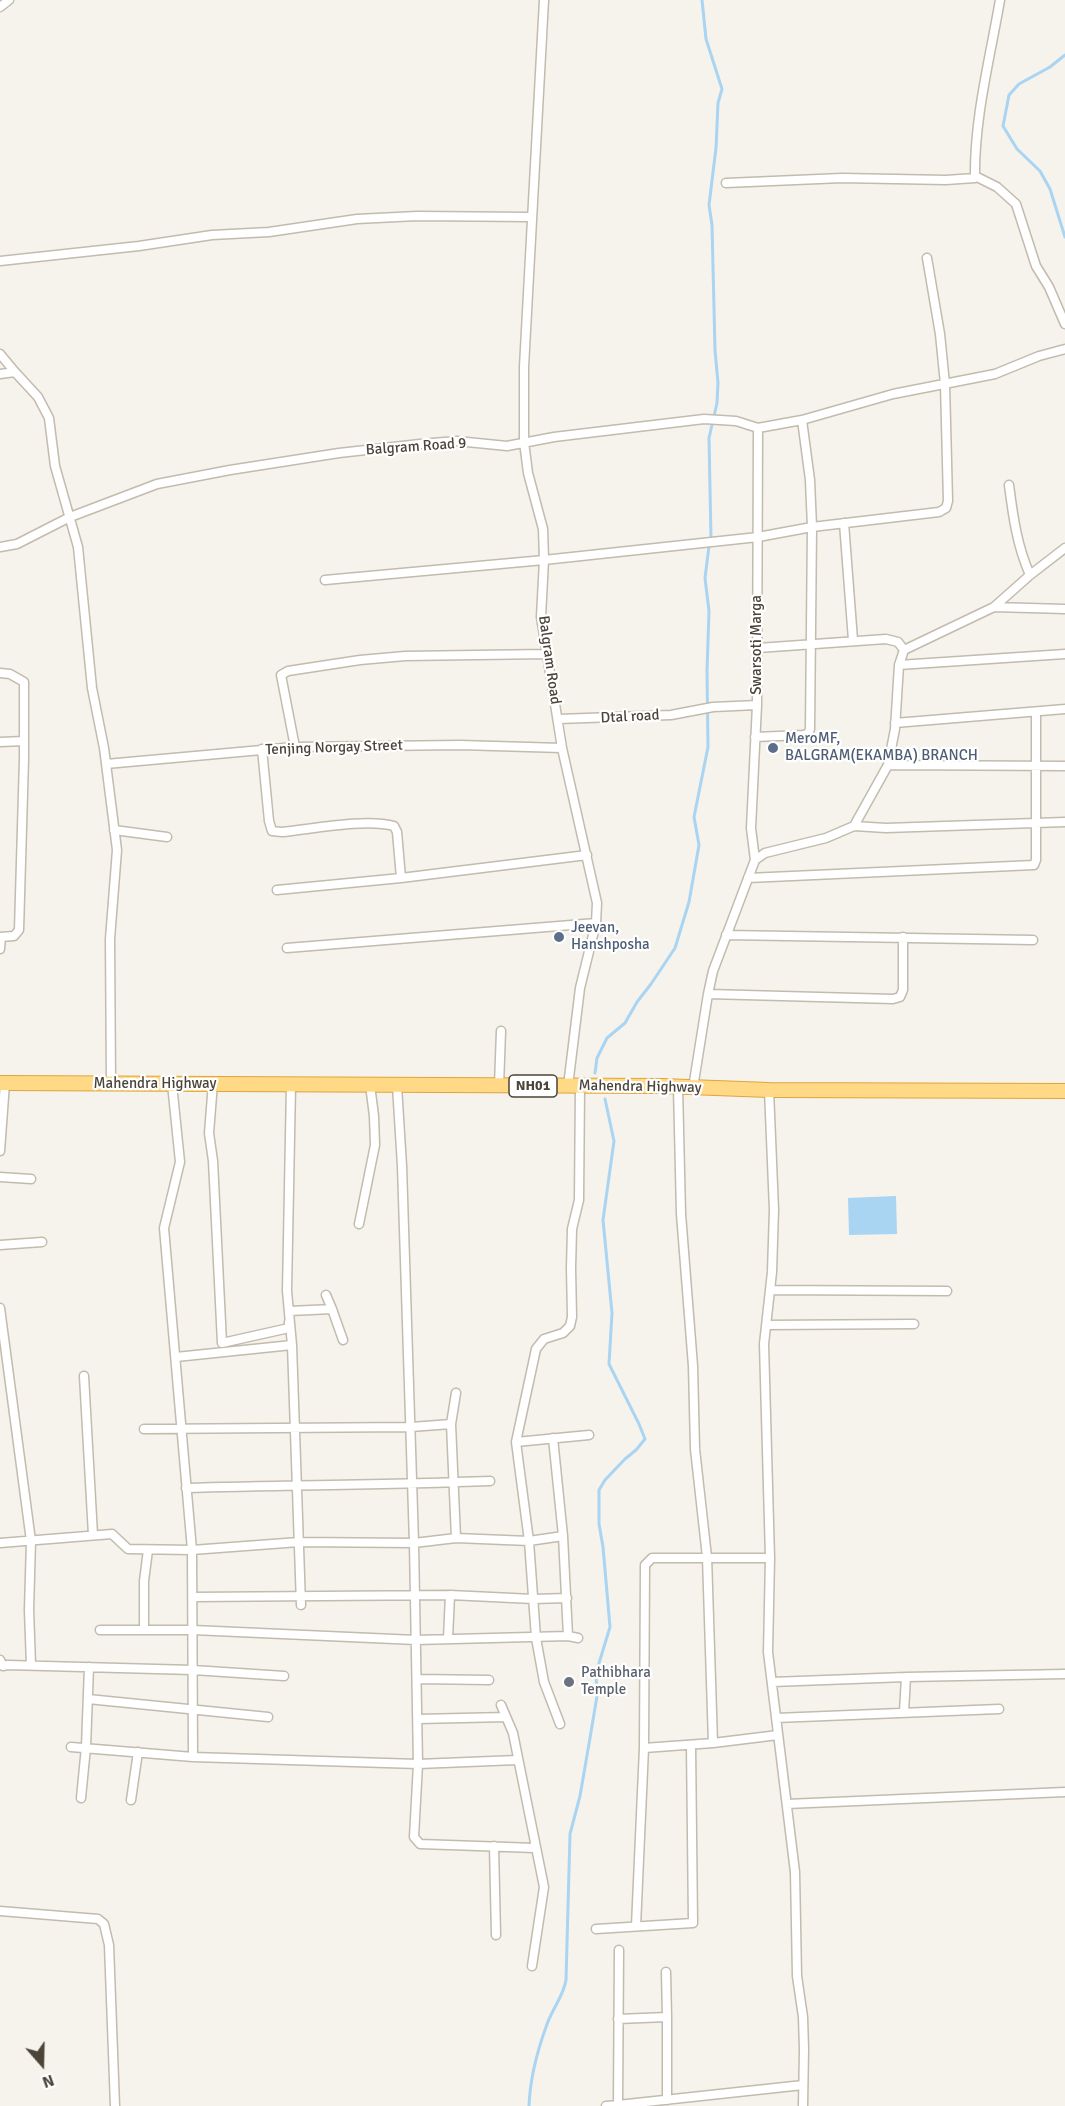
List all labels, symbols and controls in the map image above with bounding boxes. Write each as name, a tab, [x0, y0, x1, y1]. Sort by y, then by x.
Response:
street label: Balgram Road 9	[365, 435, 467, 459]
street label: Swarsoti Marga	[748, 595, 766, 695]
street label: Balgram Road	[534, 615, 564, 705]
street label: Dtal road	[600, 706, 660, 728]
place label: MeroMF, BALGRAM(EKAMBA) BRANCH	[785, 730, 978, 765]
street label: Tenjing Norgay Street	[265, 737, 403, 759]
marker: MeroMF, BALGRAM(EKAMBA) BRANCH	[766, 741, 780, 755]
place label: Jeevan, Hanshposha	[571, 919, 650, 954]
marker: Jeevan, Hanshposha	[552, 930, 566, 944]
street label: Mahendra Highway	[94, 1075, 216, 1093]
road number: NH01	[509, 1075, 557, 1097]
street label: Mahendra Highway	[578, 1077, 702, 1097]
place label: Pathibhara Temple	[581, 1664, 651, 1699]
marker: Pathibhara Temple	[562, 1675, 576, 1689]
north arrow	[12, 2034, 72, 2094]
text: N	[40, 2070, 57, 2092]

